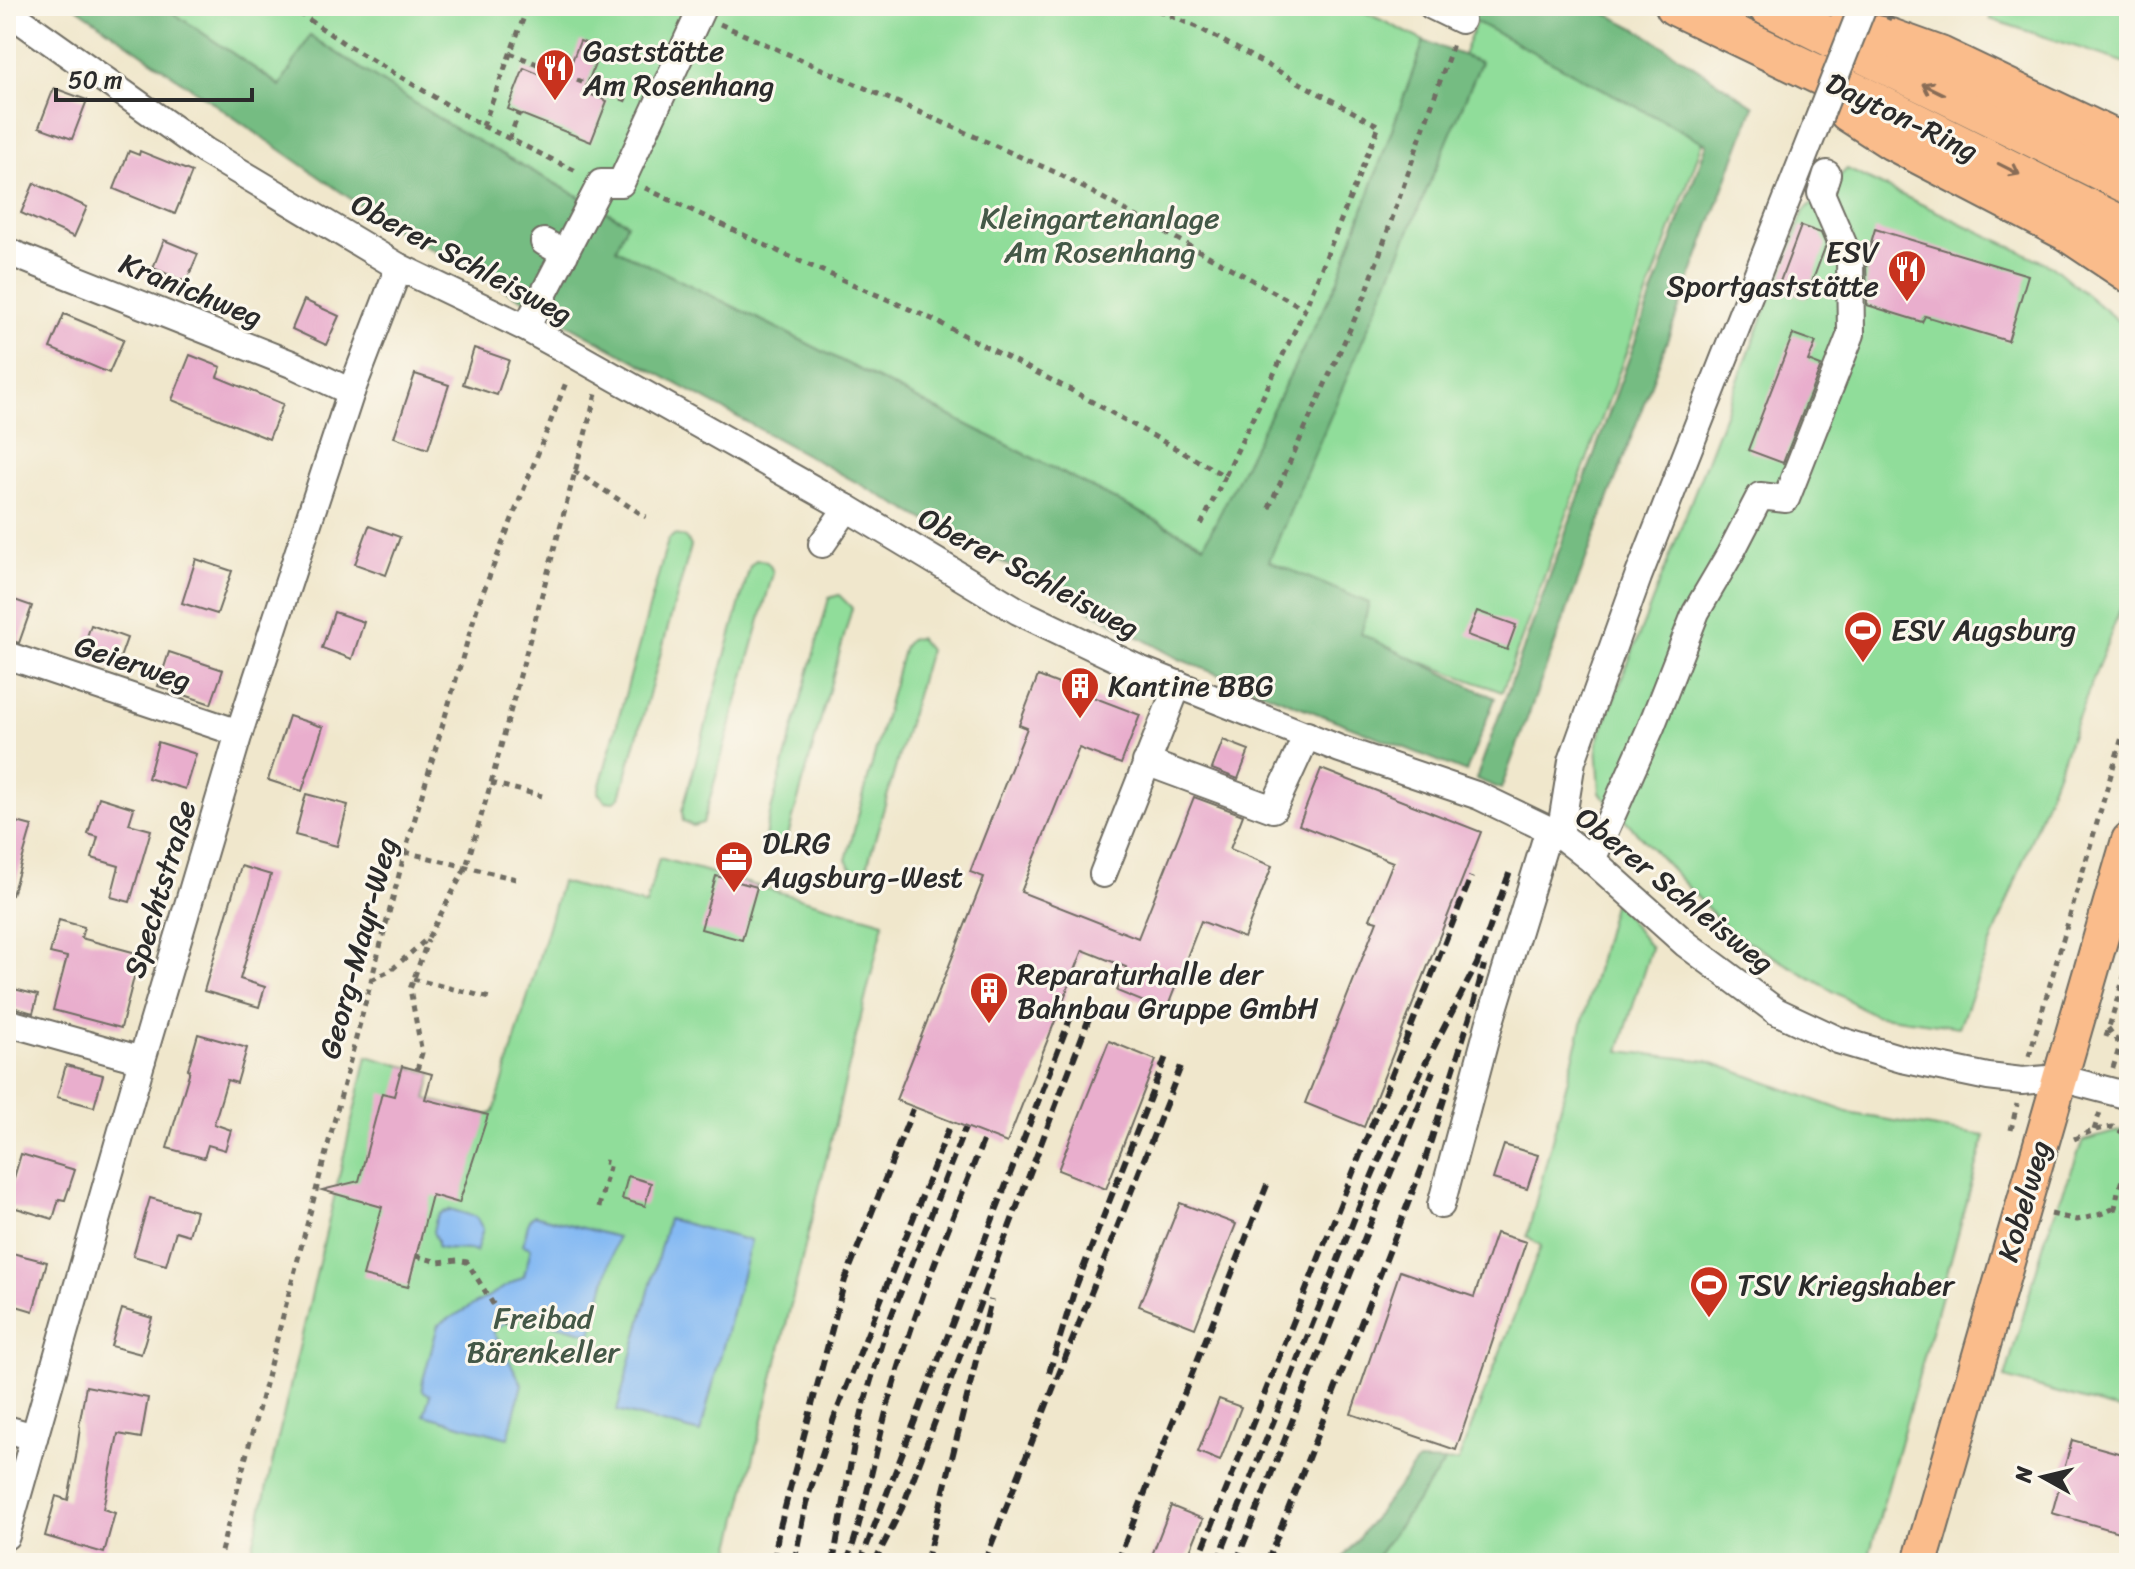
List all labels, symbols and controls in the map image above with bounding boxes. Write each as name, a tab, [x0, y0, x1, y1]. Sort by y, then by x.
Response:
place label: Gaststätte Am Rosenhang	[582, 24, 775, 112]
restaurant icon: Gaststätte Am Rosenhang	[534, 47, 576, 102]
scale bar	[56, 52, 252, 102]
street label: Dayton-Ring	[1816, 57, 1988, 177]
text: 50 m	[68, 59, 123, 101]
one-way arrow	[1922, 80, 1946, 96]
one-way arrow	[1997, 162, 2021, 178]
street label: Oberer Schleisweg	[341, 178, 583, 340]
park label: Kleingartenanlage Am Rosenhang	[980, 191, 1220, 279]
place label: ESV Sportgaststätte	[1666, 225, 1880, 313]
street label: Kranichweg	[111, 237, 271, 343]
restaurant icon: ESV Sportgaststätte	[1886, 248, 1928, 303]
street label: Oberer Schleisweg	[908, 492, 1150, 654]
place label: ESV Augsburg	[1891, 603, 2076, 657]
sports icon: ESV Augsburg	[1842, 609, 1884, 664]
street label: Geierweg	[67, 619, 199, 707]
place label: Kantine BBG	[1108, 659, 1274, 713]
building icon: Kantine BBG	[1059, 665, 1101, 720]
street label: Oberer Schleisweg	[1563, 792, 1787, 988]
street label: Spechtstraße	[107, 793, 213, 985]
place label: DLRG Augsburg-West	[761, 816, 963, 904]
street label: Georg-Mayr-Weg	[302, 831, 414, 1065]
office icon: DLRG Augsburg-West	[713, 839, 755, 894]
place label: Reparaturhalle der Bahnbau Gruppe GmbH	[1017, 947, 1319, 1035]
building icon: Reparaturhalle der Bahnbau Gruppe GmbH	[968, 970, 1010, 1025]
street label: Kobelweg	[1981, 1134, 2067, 1268]
place label: TSV Kriegshaber	[1737, 1258, 1956, 1312]
sports icon: TSV Kriegshaber	[1688, 1264, 1730, 1319]
park label: Freibad Bärenkeller	[466, 1291, 621, 1379]
north arrow	[2003, 1437, 2083, 1517]
text: N	[2003, 1463, 2044, 1486]

